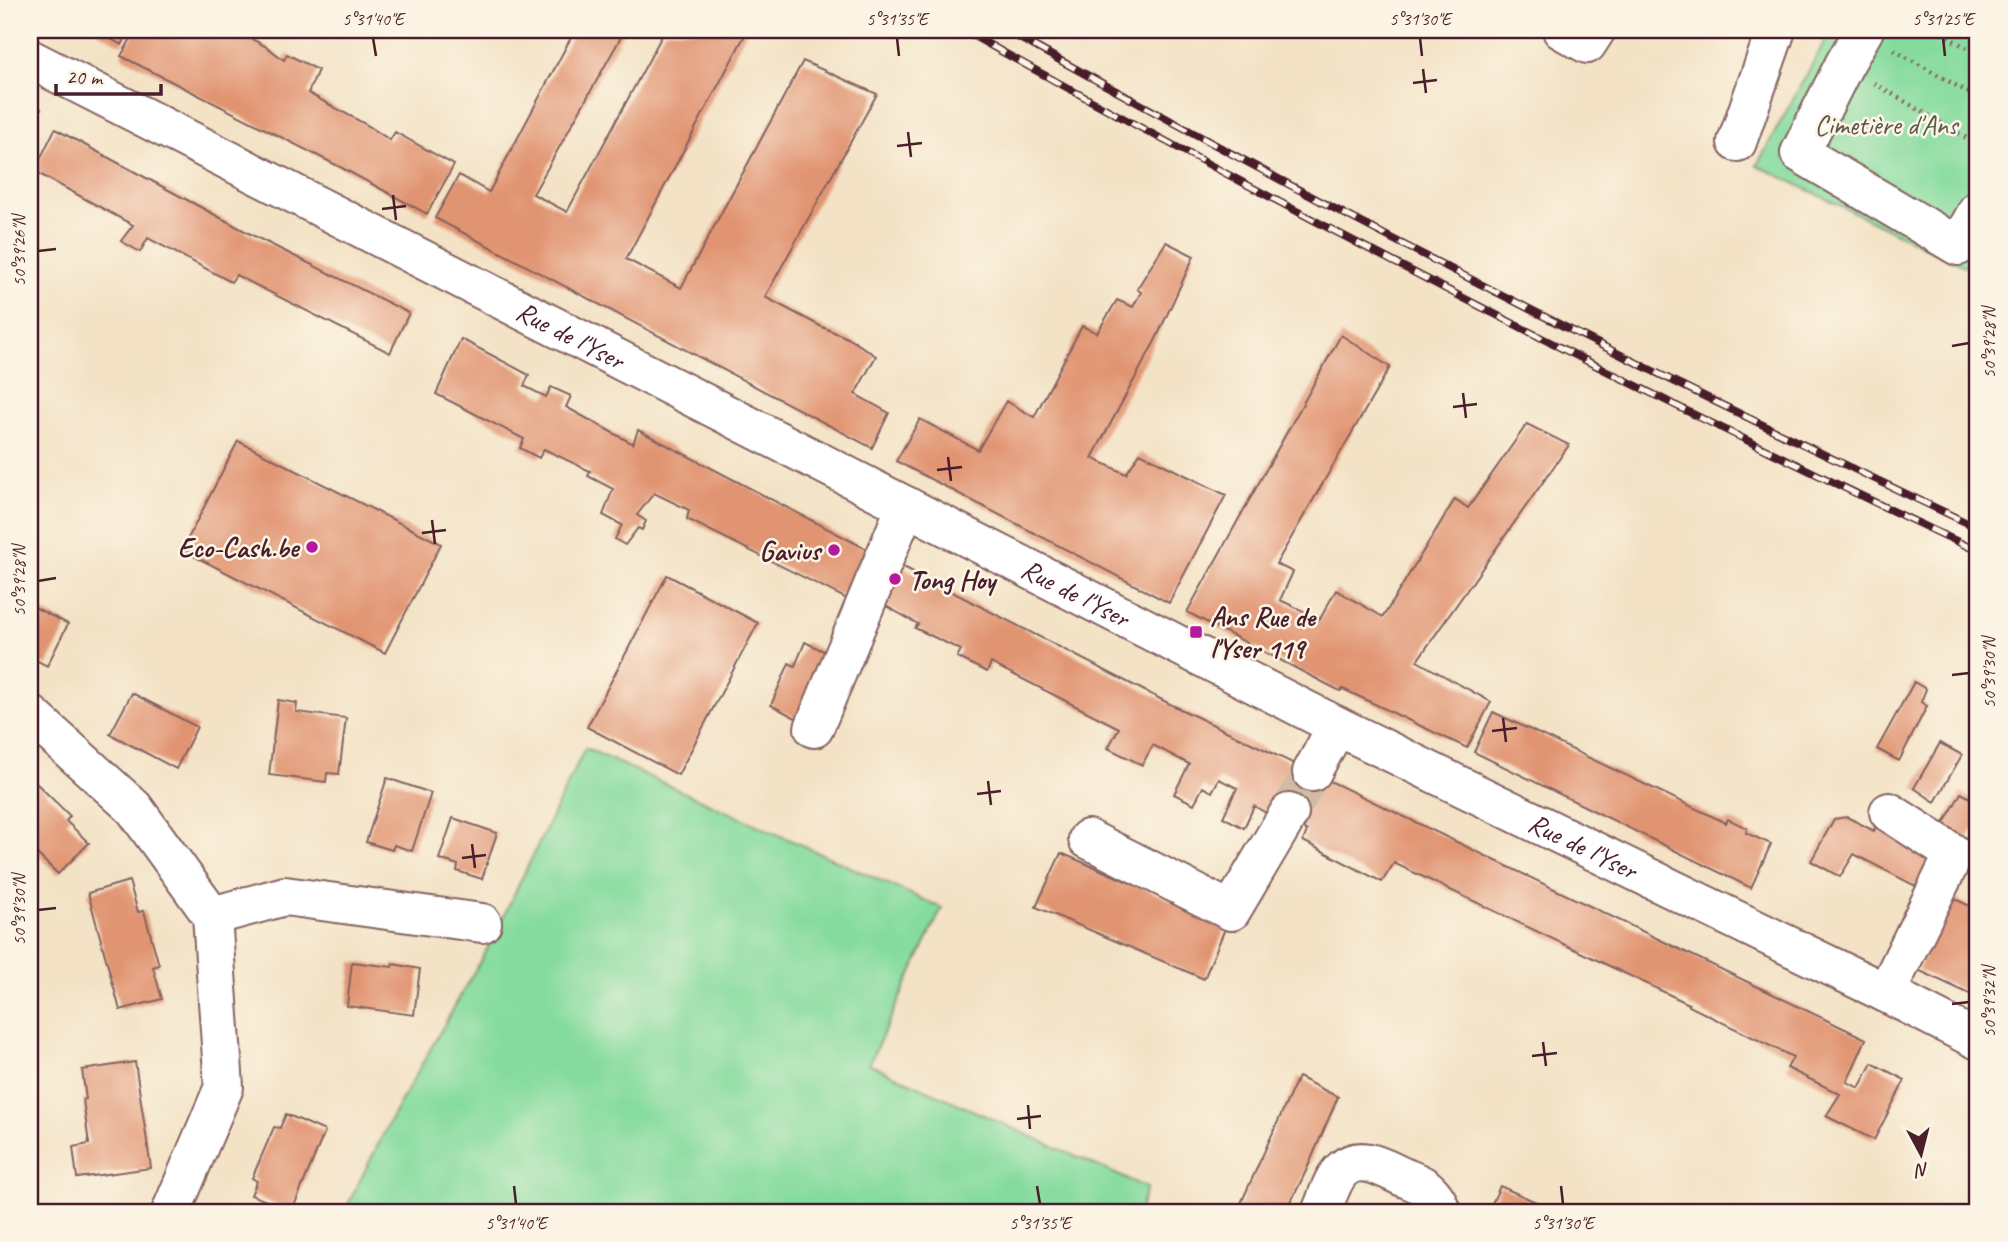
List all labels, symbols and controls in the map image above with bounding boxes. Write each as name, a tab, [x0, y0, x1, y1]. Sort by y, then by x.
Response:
text: 5°31'40"E	[342, 8, 406, 30]
text: 5°31'35"E	[866, 8, 930, 30]
text: 5°31'30"E	[1389, 8, 1453, 30]
text: 5°31'25"E	[1912, 8, 1976, 30]
scale bar	[56, 52, 161, 96]
text: 20 m	[66, 64, 104, 90]
park label: Cimetière d'Ans	[1815, 107, 1960, 142]
text: 50°39'26"N	[8, 212, 30, 286]
street label: Rue de l'Yser	[511, 293, 632, 378]
text: 50°39'28"N	[1978, 304, 2000, 378]
place label: Eco-Cash.be	[178, 530, 301, 565]
place label: Gavius	[759, 533, 823, 568]
marker: Eco-Cash.be	[304, 539, 320, 555]
text: 50°39'28"N	[8, 542, 30, 616]
marker: Gavius	[826, 542, 842, 558]
street label: Rue de l'Yser	[1016, 551, 1137, 636]
place label: Tong Hoy	[909, 562, 998, 597]
marker: Tong Hoy	[887, 571, 903, 587]
place label: Ans Rue de l'Yser 119	[1210, 599, 1318, 666]
marker: Ans Rue de l'Yser 119	[1188, 624, 1204, 640]
text: 50°39'30"N	[1978, 634, 2000, 708]
street label: Rue de l'Yser	[1523, 804, 1645, 888]
text: 50°39'30"N	[8, 871, 30, 945]
text: 50°39'32"N	[1978, 963, 2000, 1037]
north arrow	[1885, 1120, 1955, 1190]
text: N	[1912, 1157, 1930, 1183]
text: 5°31'40"E	[485, 1212, 549, 1234]
text: 5°31'35"E	[1009, 1212, 1073, 1234]
text: 5°31'30"E	[1532, 1212, 1596, 1234]

